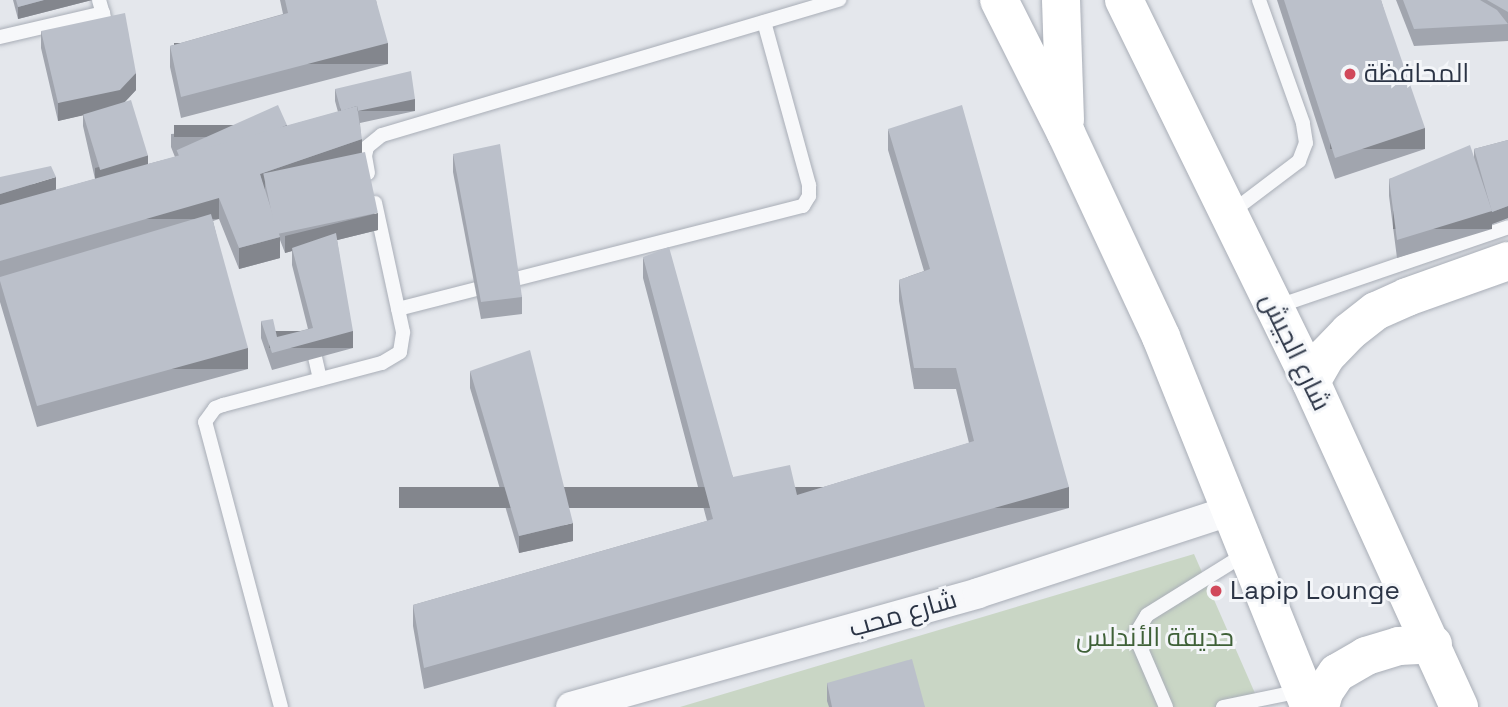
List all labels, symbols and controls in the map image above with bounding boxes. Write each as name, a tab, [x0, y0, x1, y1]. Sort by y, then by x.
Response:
place label: المحافظة	[1364, 58, 1469, 90]
marker: المحافظة	[1342, 66, 1358, 82]
street label: شارع الجيش	[1253, 288, 1337, 416]
place label: Lapip Lounge	[1230, 575, 1400, 607]
marker: Lapip Lounge	[1208, 583, 1224, 599]
street label: شارع محب	[846, 584, 960, 644]
park label: حديقة الأندلس	[1076, 622, 1234, 654]

